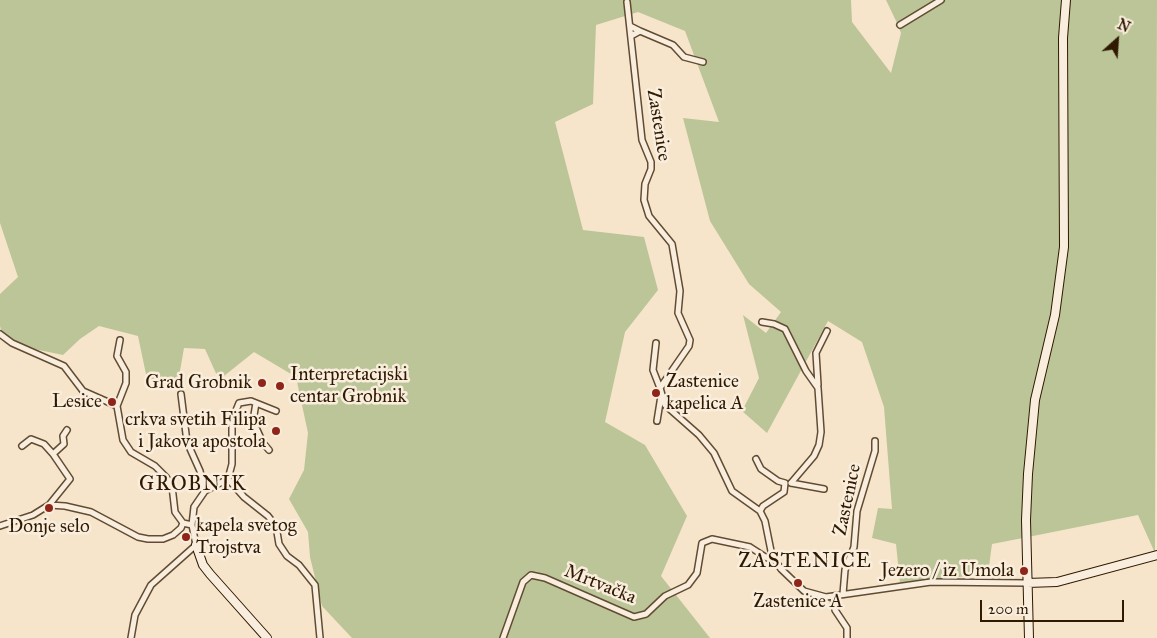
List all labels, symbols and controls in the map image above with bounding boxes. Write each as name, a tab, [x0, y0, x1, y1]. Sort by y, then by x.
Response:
north arrow	[1092, 15, 1142, 65]
text: N	[1115, 16, 1133, 36]
street label: Zastenice	[641, 87, 675, 163]
place label: Interpretacijski centar Grobnik	[290, 364, 408, 408]
place label: Zastenice kapelica A	[666, 371, 743, 415]
place label: Grad Grobnik	[145, 372, 252, 394]
marker: Grad Grobnik	[256, 377, 268, 389]
marker: Interpretacijski centar Grobnik	[274, 380, 286, 392]
marker: Zastenice kapelica A	[650, 387, 662, 399]
place label: Lesice	[52, 391, 102, 413]
marker: Lesice	[106, 396, 118, 408]
place label: crkva svetih Filipa i Jakova apostola	[125, 409, 266, 453]
marker: crkva svetih Filipa i Jakova apostola	[270, 425, 282, 437]
street label: Zastenice	[829, 462, 867, 538]
district label: GROBNIK	[138, 472, 248, 498]
marker: Donje selo	[43, 502, 55, 514]
place label: kapela svetog Trojstva	[196, 515, 297, 559]
place label: Donje selo	[8, 516, 90, 538]
marker: kapela svetog Trojstva	[180, 531, 192, 543]
district label: ZASTENICE	[737, 549, 873, 575]
street label: Mrtvačka	[561, 560, 639, 610]
place label: Jezero / iz Umola	[881, 560, 1014, 582]
marker: Jezero / iz Umola	[1018, 565, 1030, 577]
marker: Zastenice A	[792, 577, 804, 589]
scale bar	[982, 590, 1126, 622]
place label: Zastenice A	[753, 591, 843, 613]
text: 200 m	[988, 600, 1029, 618]

